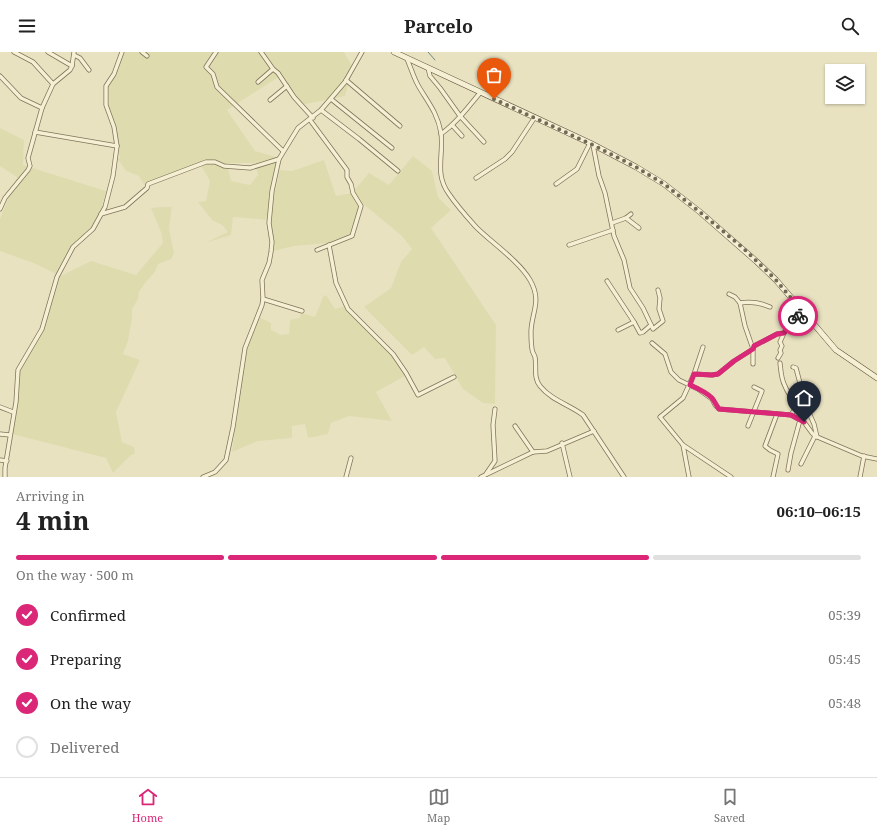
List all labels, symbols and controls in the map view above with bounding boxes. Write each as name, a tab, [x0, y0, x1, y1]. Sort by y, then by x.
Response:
text: Parcelo	[404, 14, 473, 38]
icon: menu	[16, 15, 38, 37]
icon: search	[839, 15, 861, 37]
pin	[477, 58, 511, 99]
icon: bag	[483, 64, 505, 86]
map controls	[825, 64, 865, 104]
button: layers	[825, 64, 865, 104]
courier	[778, 296, 818, 336]
icon: bike	[787, 305, 809, 327]
pin	[787, 381, 821, 422]
icon: home	[793, 387, 815, 409]
text: Arriving in	[16, 487, 85, 505]
text: 06:10–06:15	[777, 501, 861, 521]
text: 4 min	[16, 502, 90, 538]
text: On the way · 500 m	[16, 566, 134, 584]
icon: check	[16, 604, 38, 626]
text: Confirmed	[50, 605, 126, 625]
text: 05:39	[828, 606, 861, 624]
icon: check	[16, 648, 38, 670]
text: Preparing	[50, 649, 121, 669]
text: 05:45	[828, 650, 861, 668]
icon: check	[16, 692, 38, 714]
text: On the way	[50, 693, 131, 713]
text: 05:48	[828, 694, 861, 712]
text: Delivered	[50, 737, 119, 757]
tab: Home	[132, 786, 163, 825]
tab: Map	[427, 786, 450, 825]
tab: Saved	[714, 786, 745, 825]

